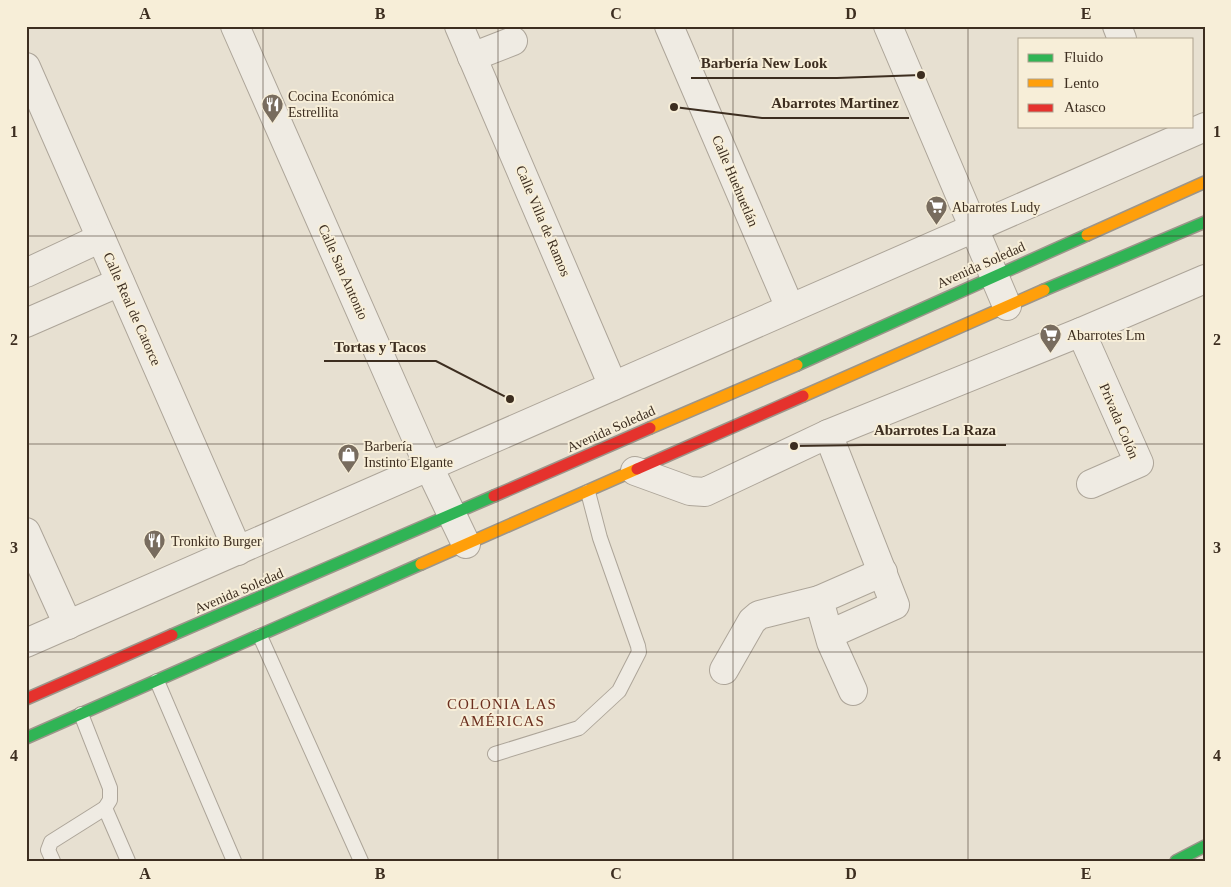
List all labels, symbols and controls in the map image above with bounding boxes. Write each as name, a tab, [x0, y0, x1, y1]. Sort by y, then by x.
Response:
text: A	[139, 5, 151, 22]
text: B	[375, 5, 386, 22]
text: C	[610, 5, 622, 22]
text: D	[845, 5, 857, 22]
text: E	[1081, 5, 1091, 22]
legend	[1018, 38, 1194, 128]
callout: Barbería New Look	[691, 48, 837, 78]
text: Fluido	[1064, 49, 1103, 65]
text: Barbería New Look	[701, 55, 828, 71]
text: Lento	[1064, 75, 1099, 91]
callout: Abarrotes Martinez	[762, 88, 909, 118]
place label: Cocina Económica Estrellita	[288, 89, 395, 120]
restaurant icon: Cocina Económica Estrellita	[260, 92, 284, 123]
text: Abarrotes Martinez	[771, 95, 899, 111]
text: Atasco	[1064, 99, 1106, 115]
text: 1	[10, 123, 18, 140]
text: 1	[1213, 123, 1221, 140]
street label: Calle Huehuetlán	[709, 133, 761, 229]
street label: Calle Villa de Ramos	[513, 163, 573, 279]
supermarket icon: Abarrotes Ludy	[924, 195, 948, 226]
place label: Abarrotes Ludy	[952, 200, 1040, 215]
street label: Calle San Antonio	[315, 222, 371, 322]
street label: Avenida Soledad	[935, 239, 1027, 291]
street label: Calle Real de Catorce	[100, 250, 164, 368]
supermarket icon: Abarrotes Lm	[1039, 323, 1063, 354]
place label: Abarrotes Lm	[1067, 328, 1145, 343]
text: 2	[10, 331, 18, 348]
callout: Tortas y Tacos	[324, 331, 436, 361]
text: 2	[1213, 331, 1221, 348]
text: Tortas y Tacos	[334, 339, 426, 355]
street label: Privada Colón	[1096, 381, 1142, 461]
street label: Avenida Soledad	[565, 403, 657, 455]
callout: Abarrotes La Raza	[864, 415, 1006, 445]
text: Abarrotes La Raza	[874, 422, 997, 438]
place label: Barbería Instinto Elgante	[364, 439, 453, 470]
shop icon: Barbería Instinto Elgante	[336, 442, 360, 473]
restaurant icon: Tronkito Burger	[143, 529, 167, 560]
place label: Tronkito Burger	[171, 534, 262, 549]
text: 3	[10, 539, 18, 556]
text: 3	[1213, 539, 1221, 556]
street label: Avenida Soledad	[192, 566, 286, 616]
district label: COLONIA LAS AMÉRICAS	[447, 696, 557, 729]
text: 4	[10, 747, 18, 764]
text: 4	[1213, 747, 1221, 764]
text: A	[139, 865, 151, 882]
text: B	[375, 865, 386, 882]
text: C	[610, 865, 622, 882]
text: D	[845, 865, 857, 882]
text: E	[1081, 865, 1091, 882]

